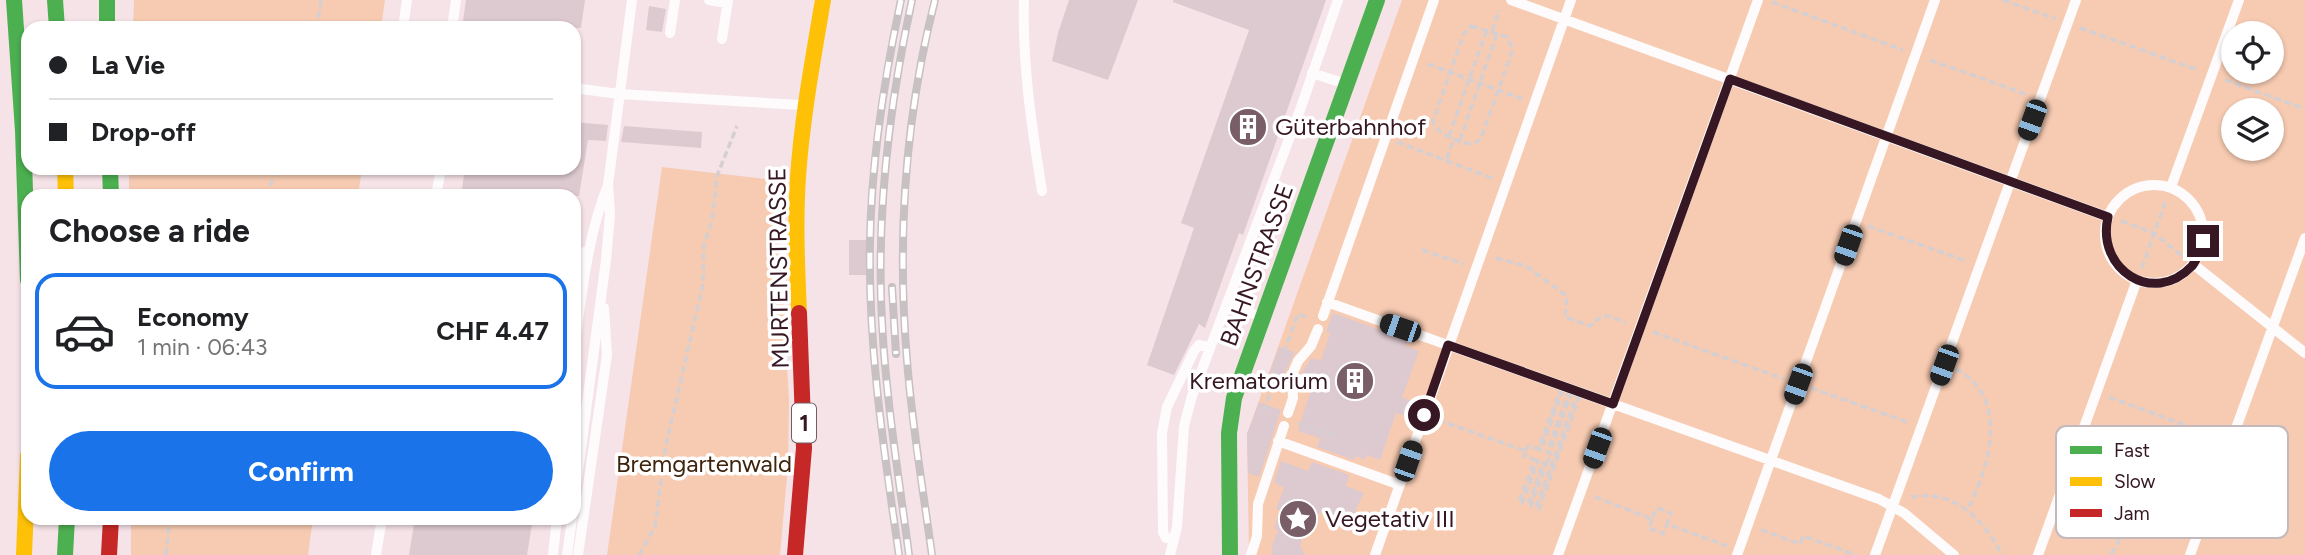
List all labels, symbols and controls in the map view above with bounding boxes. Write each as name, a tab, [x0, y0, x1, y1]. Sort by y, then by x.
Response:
map controls	[2221, 21, 2284, 161]
button: locate	[2221, 21, 2284, 84]
text: La Vie	[91, 49, 165, 81]
car	[2015, 97, 2050, 143]
button: layers	[2221, 98, 2284, 161]
building icon: Güterbahnhof	[1227, 106, 1269, 148]
place label: Güterbahnhof	[1275, 112, 1426, 141]
text: Drop-off	[91, 116, 196, 148]
street label: MURTENSTRASSE	[762, 167, 795, 369]
street label: BAHNSTRASSE	[1214, 180, 1299, 350]
text: Choose a ride	[49, 212, 250, 250]
car	[1832, 222, 1865, 268]
route end	[2187, 225, 2219, 257]
icon: car	[53, 300, 116, 363]
text: Economy	[137, 301, 249, 333]
car	[1377, 311, 1424, 345]
text: CHF 4.47	[436, 315, 549, 347]
text: 1 min · 06:43	[137, 333, 268, 361]
car	[1927, 342, 1962, 388]
building icon: Krematorium	[1334, 360, 1376, 402]
car	[1781, 361, 1816, 407]
place label: Krematorium	[1189, 366, 1328, 395]
route start	[1408, 399, 1440, 431]
road number: 1	[792, 404, 816, 442]
car	[1580, 425, 1615, 471]
legend	[2056, 426, 2288, 538]
button: Confirm	[49, 431, 553, 511]
car	[1392, 438, 1425, 484]
text: Fast	[2114, 439, 2150, 462]
park label: Bremgartenwald	[616, 449, 792, 478]
text: Slow	[2114, 470, 2156, 493]
place icon: Vegetativ III	[1277, 498, 1319, 540]
text: Jam	[2114, 502, 2150, 525]
place label: Vegetativ III	[1325, 504, 1455, 533]

